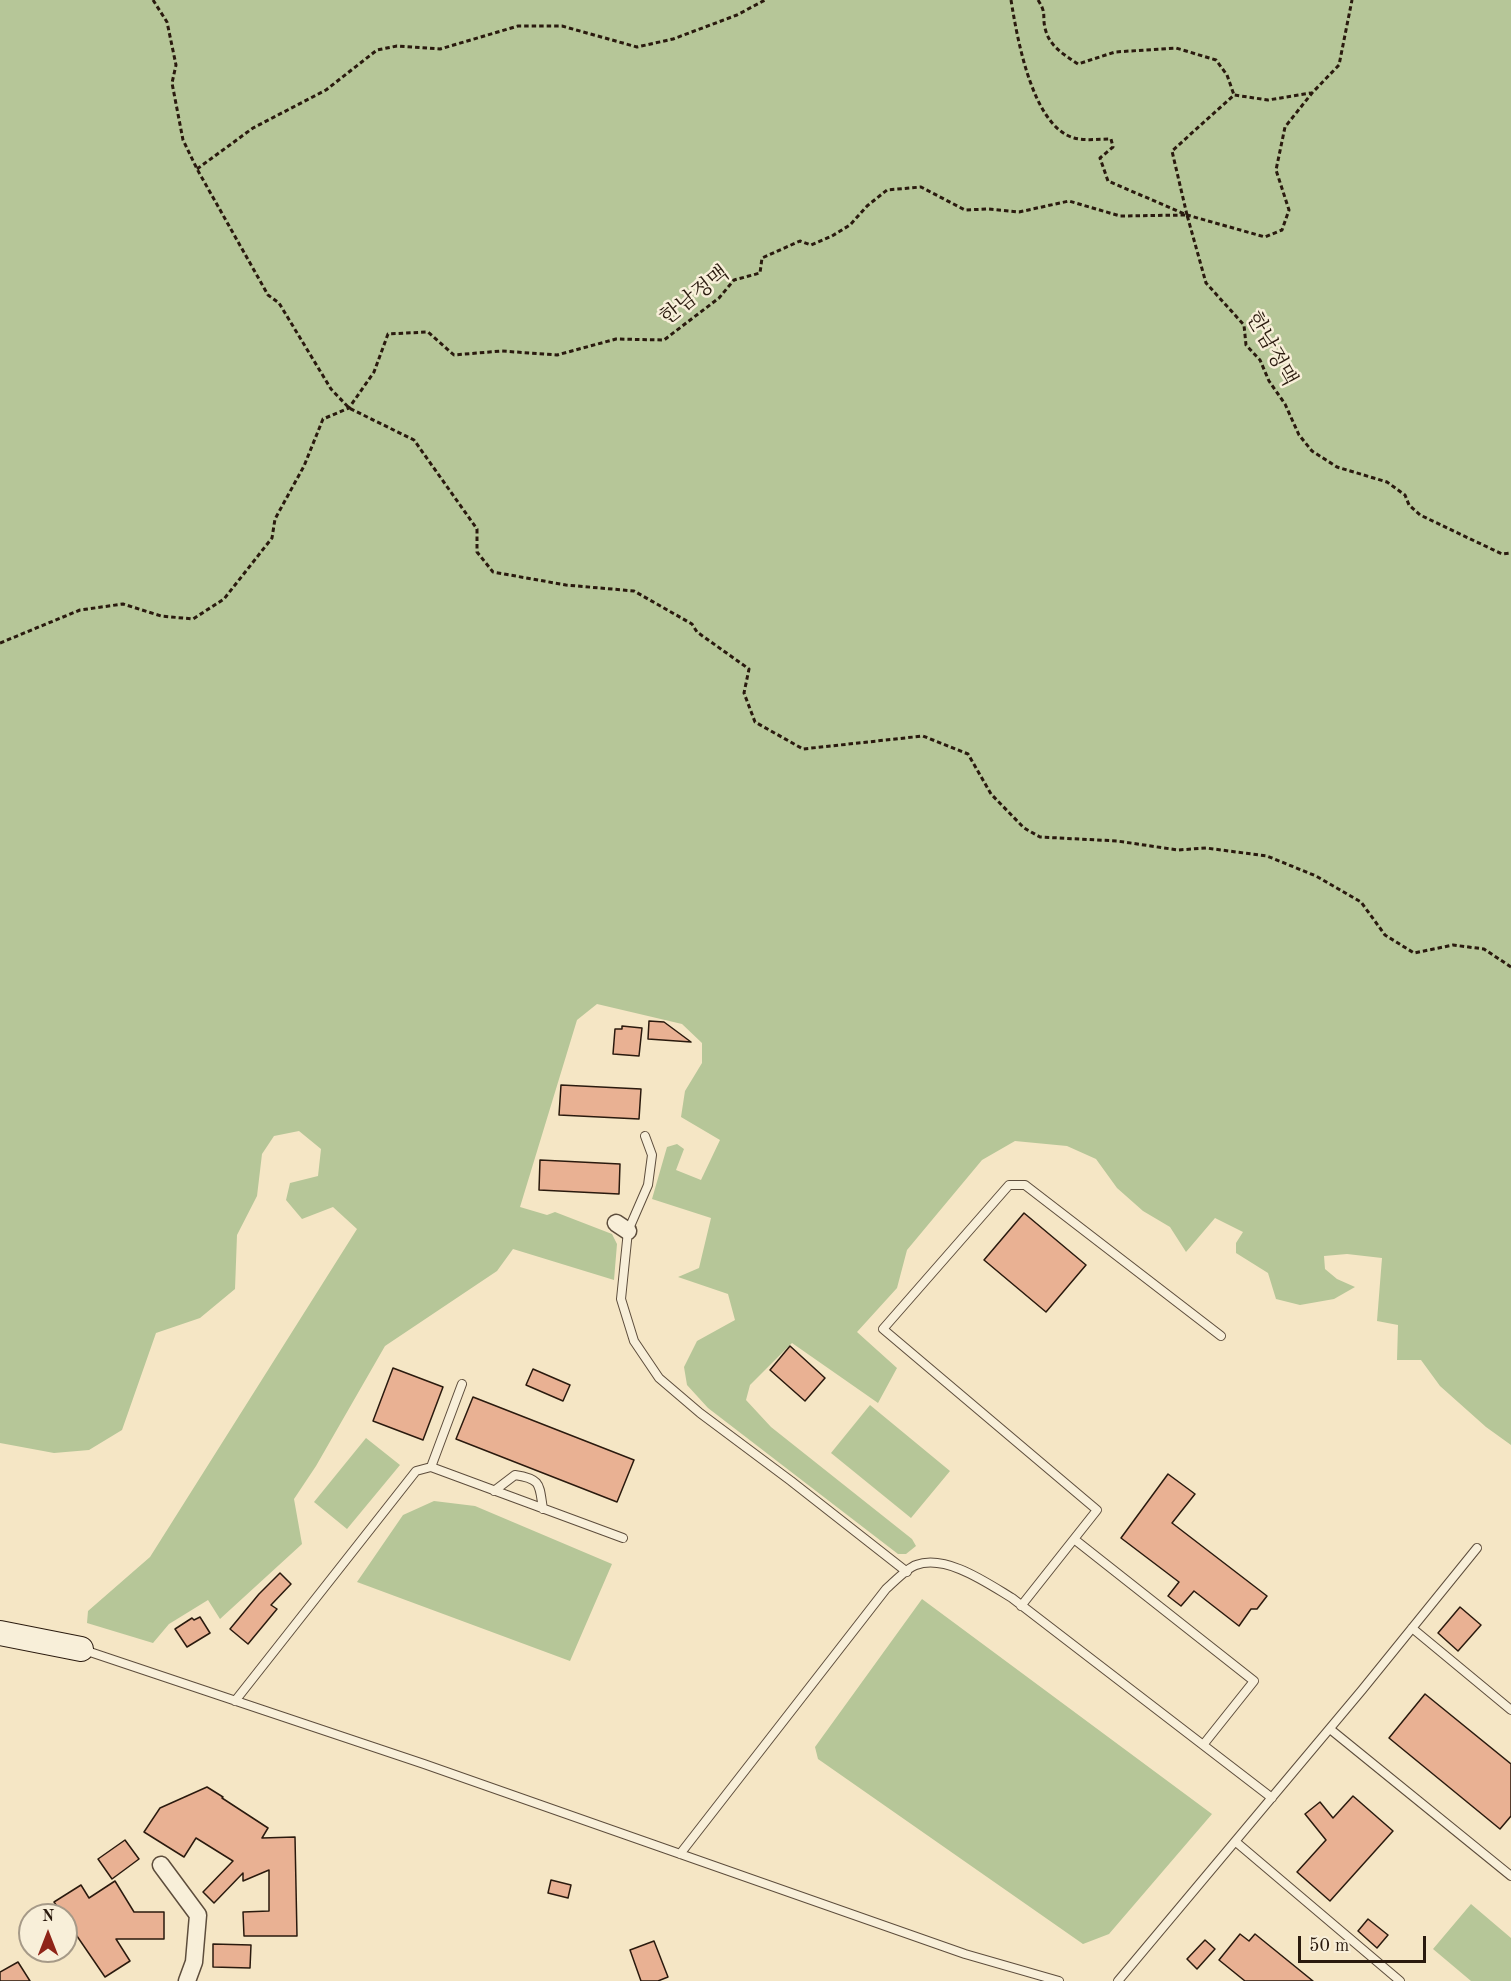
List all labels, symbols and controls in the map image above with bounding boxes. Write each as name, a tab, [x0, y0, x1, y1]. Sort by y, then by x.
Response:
street label: 한남정맥	[655, 261, 735, 331]
street label: 한남정맥	[1240, 307, 1302, 391]
north arrow	[18, 1903, 78, 1963]
text: N	[42, 1909, 54, 1925]
scale bar	[1301, 1924, 1428, 1962]
text: 50 m	[1309, 1937, 1349, 1955]

